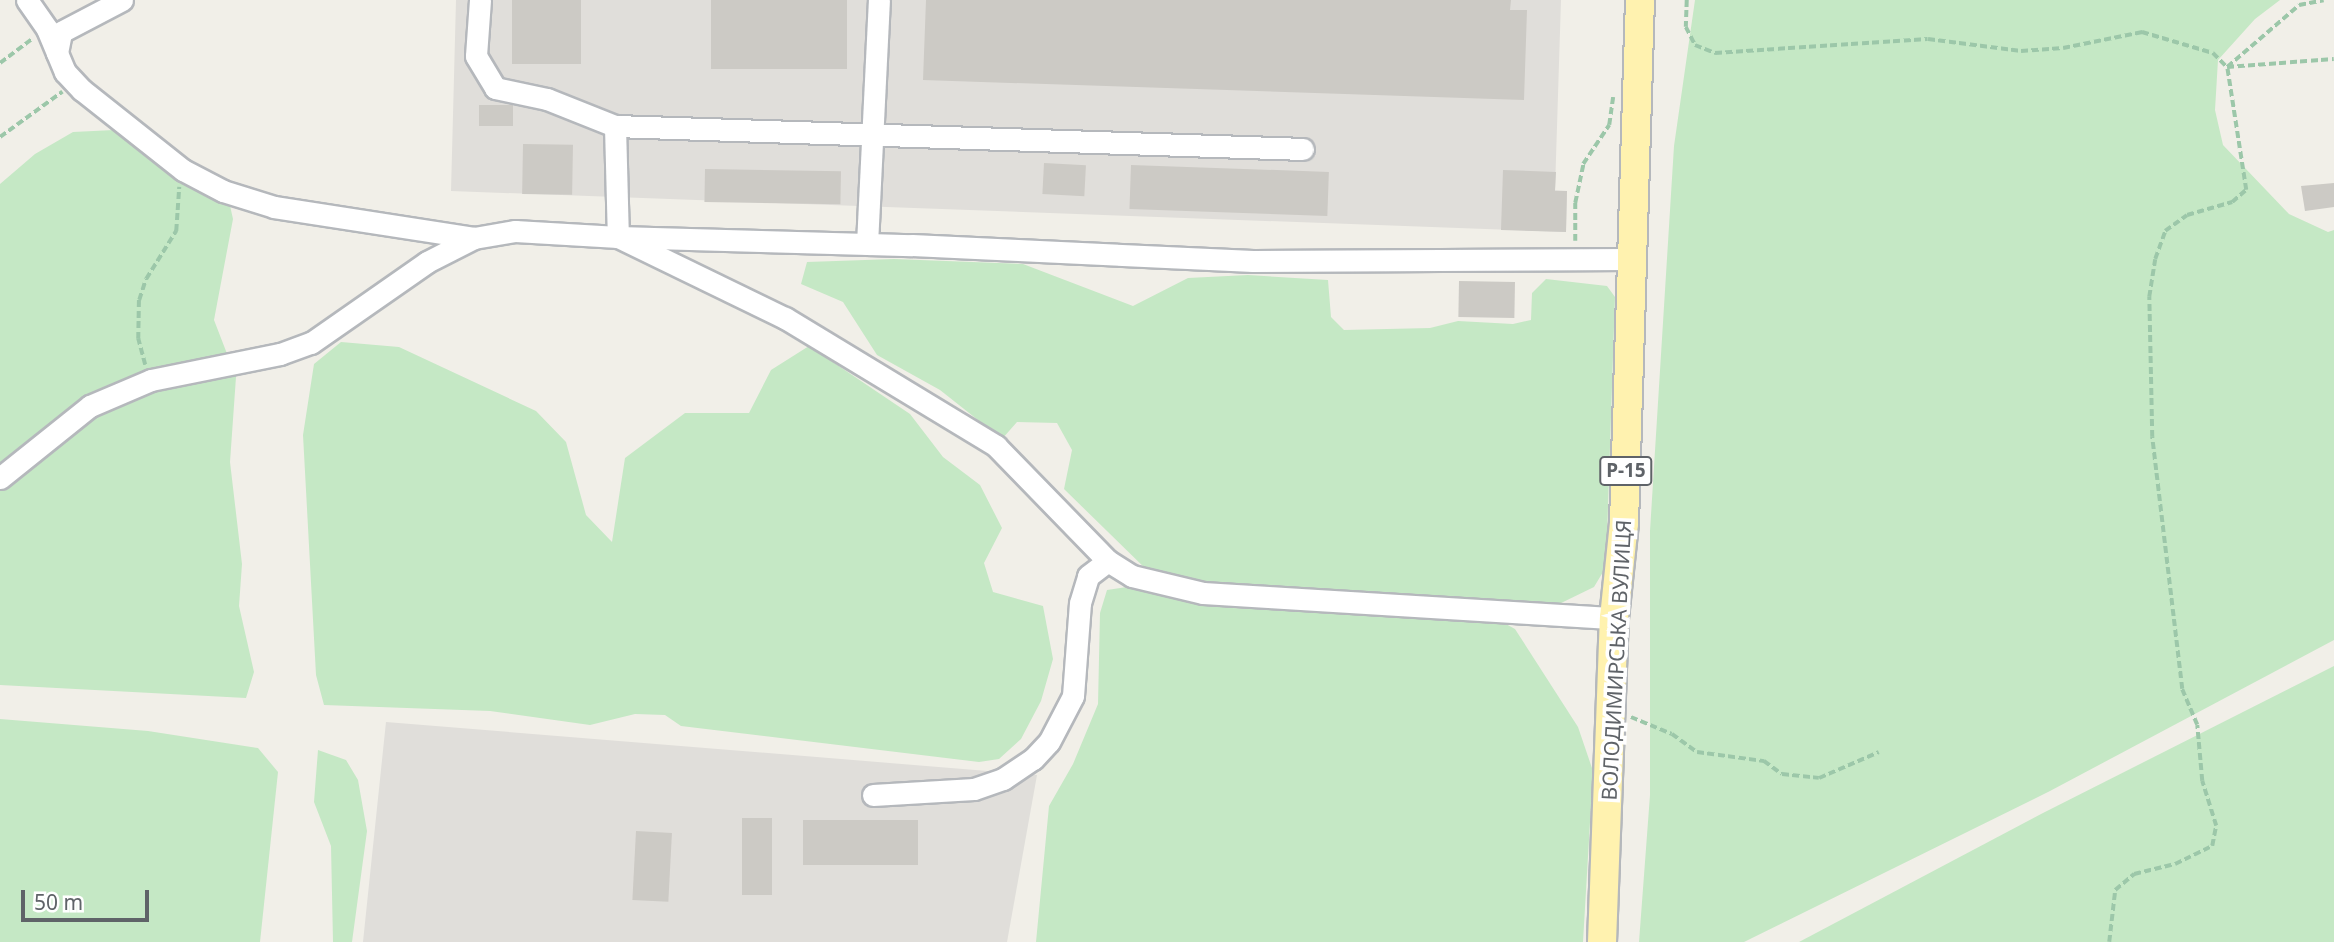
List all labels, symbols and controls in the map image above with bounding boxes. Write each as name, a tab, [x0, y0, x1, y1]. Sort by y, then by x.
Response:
road number: Р-15	[1598, 456, 1654, 486]
street label: ВОЛОДИМИРСЬКА ВУЛИЦЯ	[1596, 519, 1636, 801]
scale bar	[24, 876, 152, 920]
text: 50 m	[34, 888, 83, 916]

